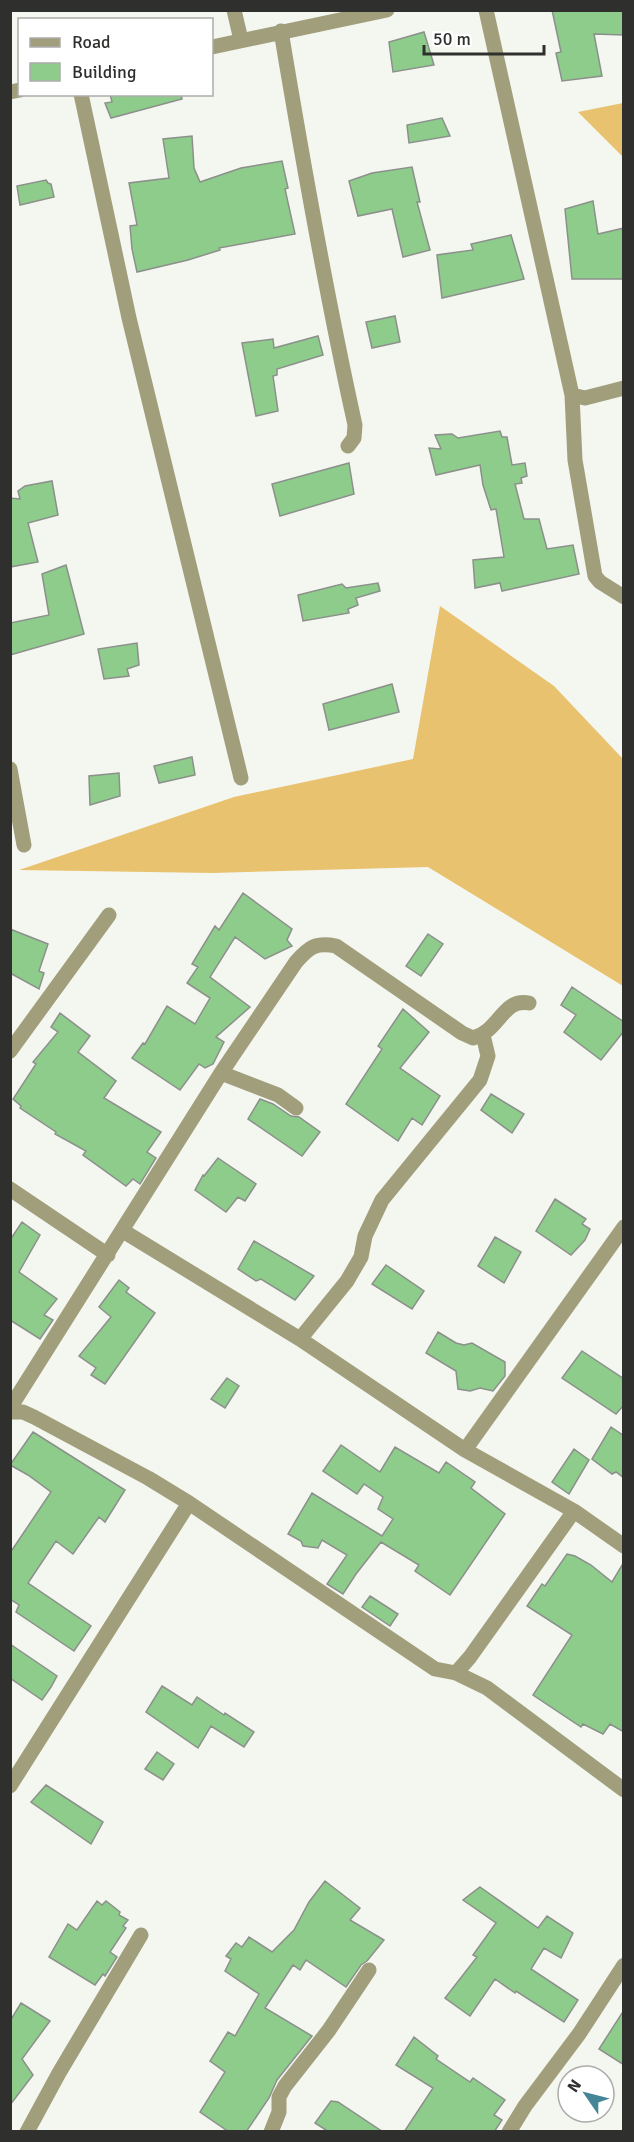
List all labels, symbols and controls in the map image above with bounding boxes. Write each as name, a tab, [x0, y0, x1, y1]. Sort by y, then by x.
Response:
legend	[18, 18, 213, 96]
scale bar	[424, 18, 544, 56]
text: 50 m	[433, 28, 471, 50]
text: Road	[72, 31, 111, 53]
text: Building	[72, 61, 136, 83]
north arrow	[556, 2064, 616, 2124]
text: N	[563, 2076, 586, 2096]

